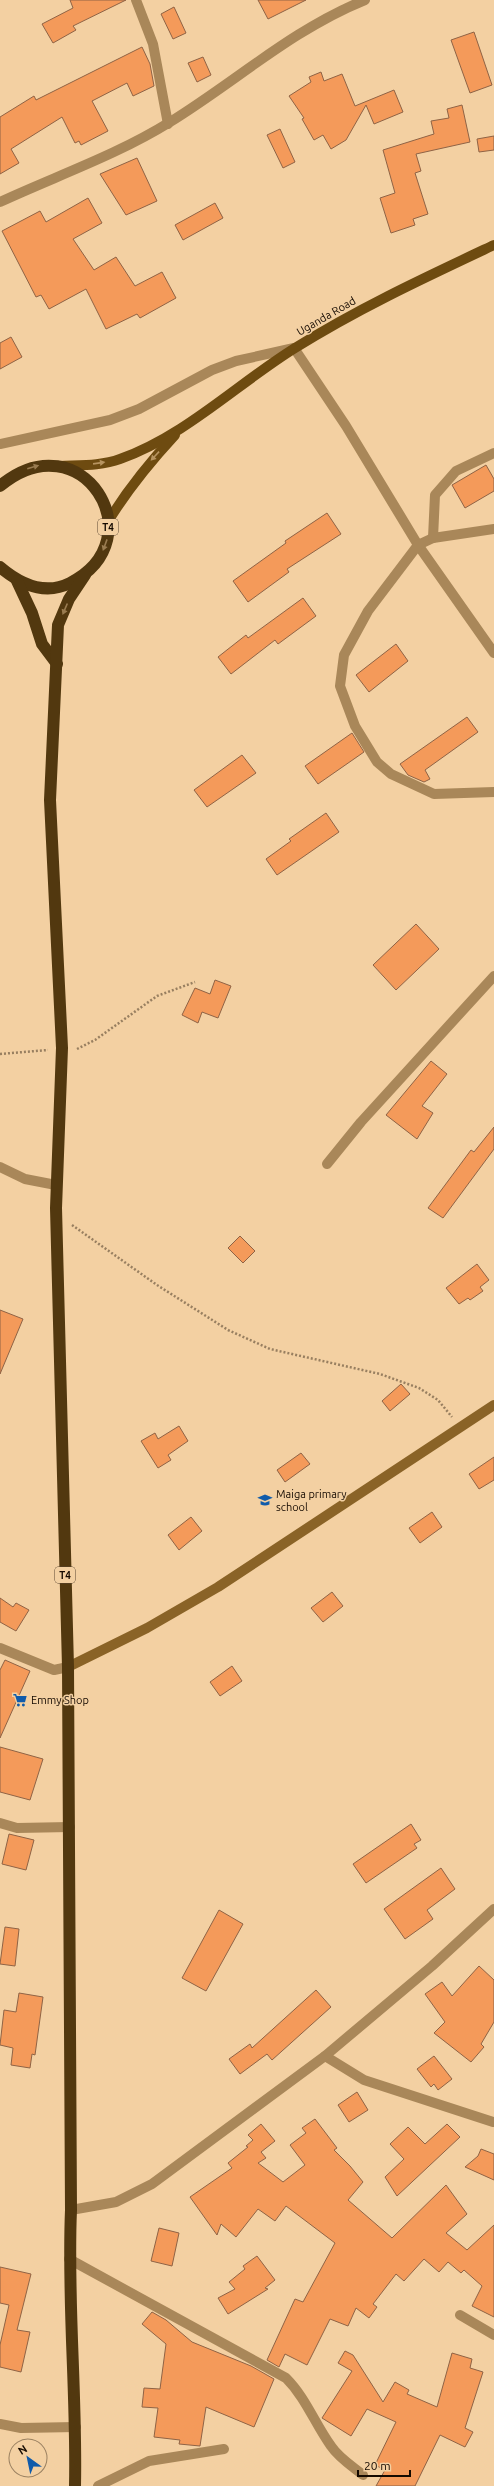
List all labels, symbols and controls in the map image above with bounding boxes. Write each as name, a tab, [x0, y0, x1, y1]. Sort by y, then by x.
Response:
street label: Uganda Road	[295, 294, 357, 338]
one-way arrow	[150, 451, 160, 461]
one-way arrow	[93, 460, 105, 466]
one-way arrow	[28, 464, 40, 470]
road number: T4	[98, 519, 118, 535]
one-way arrow	[102, 540, 108, 552]
one-way arrow	[62, 603, 68, 614]
place label: Maiga primary school	[276, 1488, 347, 1513]
school or university icon: Maiga primary school	[257, 1492, 273, 1508]
road number: T4	[55, 1567, 75, 1583]
supermarket icon: Emmy Shop	[12, 1692, 28, 1708]
place label: Emmy Shop	[31, 1694, 89, 1706]
north arrow	[8, 2438, 48, 2478]
text: N	[16, 2442, 29, 2457]
scale bar	[358, 2452, 410, 2478]
text: 20 m	[364, 2459, 391, 2472]

